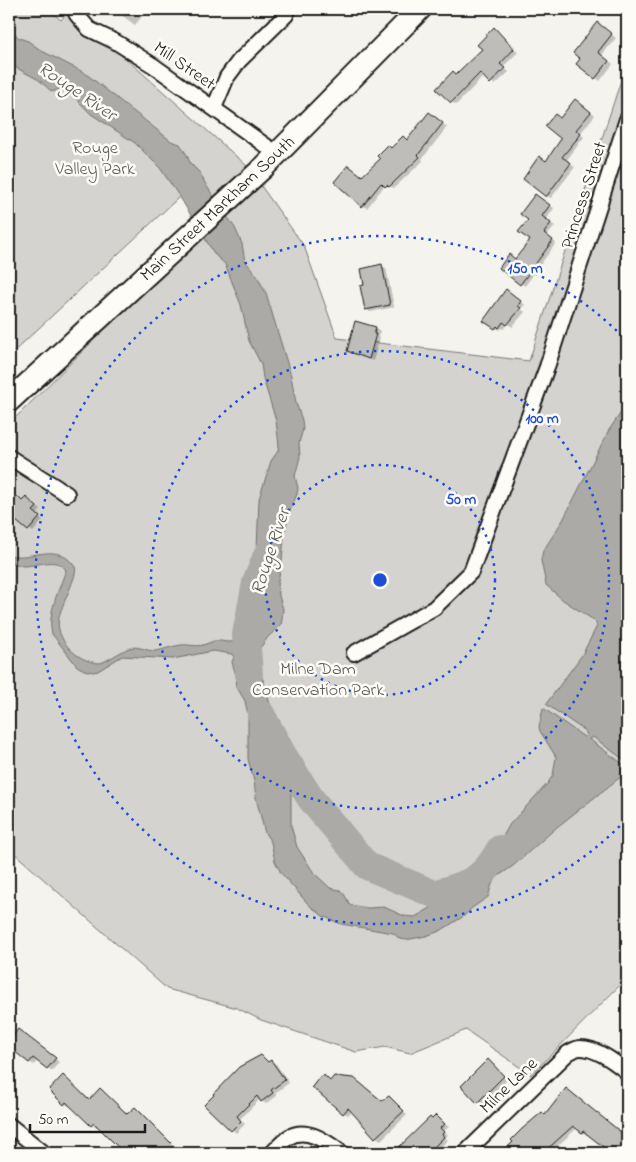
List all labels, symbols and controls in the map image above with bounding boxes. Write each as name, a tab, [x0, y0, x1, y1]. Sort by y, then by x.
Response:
street label: Mill Street	[148, 36, 220, 97]
water label: Rouge River	[31, 56, 123, 130]
street label: Main Street Markham South	[135, 130, 302, 288]
park label: Rouge Valley Park	[54, 136, 135, 183]
street label: Princess Street	[555, 139, 614, 253]
text: 150 m	[507, 258, 543, 280]
text: 100 m	[525, 408, 559, 430]
text: 50 m	[446, 489, 477, 511]
water label: Rouge River	[245, 503, 300, 599]
centre of rings	[371, 571, 389, 589]
park label: Milne Dam Conservation Park	[252, 657, 384, 704]
street label: Milne Lane	[474, 1051, 545, 1121]
scale bar	[30, 1102, 145, 1134]
text: 50 m	[38, 1109, 69, 1131]

